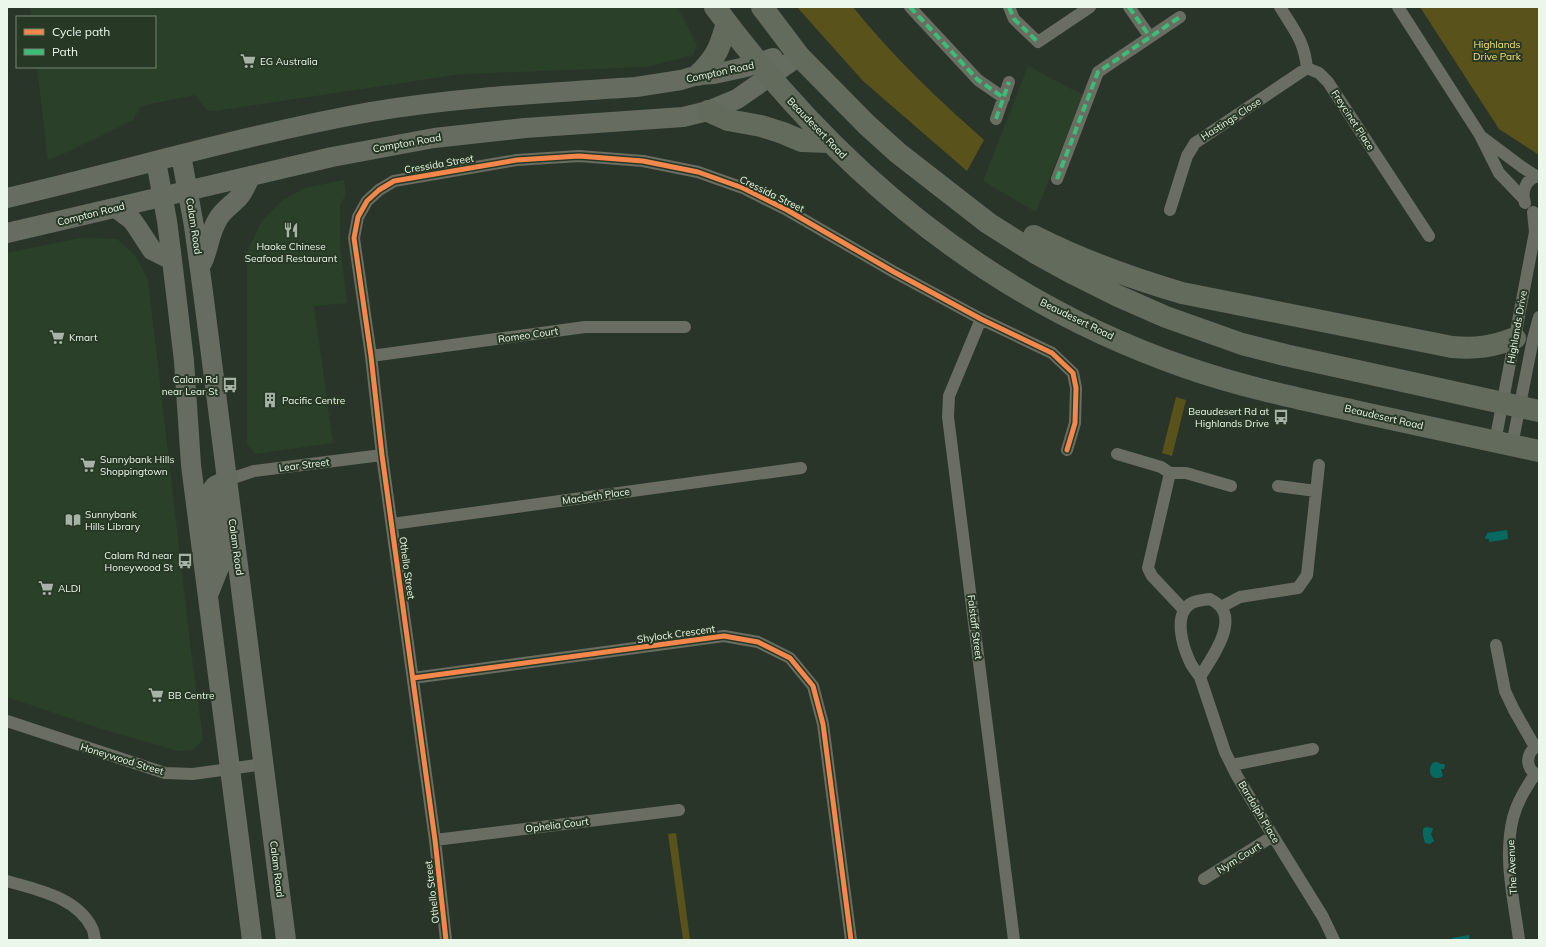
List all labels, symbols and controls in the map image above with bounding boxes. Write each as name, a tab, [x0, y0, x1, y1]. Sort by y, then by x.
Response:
legend	[16, 16, 156, 68]
text: Cycle path	[52, 24, 110, 39]
park label: Highlands Drive Park	[1473, 38, 1522, 63]
text: Path	[52, 44, 78, 59]
supermarket icon: EG Australia	[239, 52, 257, 70]
place label: EG Australia	[260, 55, 318, 68]
street label: Compton Road	[685, 58, 755, 86]
street label: Freycinet Place	[1329, 87, 1377, 153]
street label: Beaudesert Road	[784, 95, 850, 161]
street label: Hastings Close	[1198, 95, 1264, 143]
street label: Compton Road	[372, 131, 442, 155]
street label: Cressida Street	[403, 151, 475, 177]
street label: Cressida Street	[738, 173, 807, 215]
street label: Calam Road	[183, 197, 205, 255]
street label: Compton Road	[56, 199, 126, 229]
restaurant icon: Haoke Chinese Seafood Restaurant	[282, 221, 300, 239]
place label: Haoke Chinese Seafood Restaurant	[245, 240, 338, 265]
street label: Highlands Drive	[1504, 289, 1530, 365]
street label: Beaudesert Road	[1038, 296, 1116, 342]
street label: Romeo Court	[497, 324, 559, 346]
supermarket icon: Kmart	[48, 328, 66, 346]
place label: Kmart	[69, 331, 98, 344]
place label: Calam Rd near Lear St	[162, 373, 218, 398]
bus stop icon: Calam Rd near Lear St	[221, 376, 239, 394]
building icon: Pacific Centre	[261, 391, 279, 409]
place label: Pacific Centre	[282, 394, 345, 407]
street label: Beaudesert Road	[1343, 402, 1425, 432]
place label: Beaudesert Rd at Highlands Drive	[1188, 405, 1269, 430]
bus stop icon: Beaudesert Rd at Highlands Drive	[1272, 408, 1290, 426]
place label: Sunnybank Hills Shoppingtown	[100, 453, 174, 478]
street label: Lear Street	[278, 455, 330, 475]
supermarket icon: Sunnybank Hills Shoppingtown	[79, 456, 97, 474]
street label: Macbeth Place	[561, 485, 631, 507]
place label: Sunnybank Hills Library	[85, 508, 141, 533]
library icon: Sunnybank Hills Library	[64, 511, 82, 529]
street label: Calam Road	[226, 518, 246, 576]
street label: Othello Street	[396, 536, 418, 601]
place label: Calam Rd near Honeywood St	[104, 549, 173, 574]
bus stop icon: Calam Rd near Honeywood St	[176, 552, 194, 570]
supermarket icon: ALDI	[37, 579, 55, 597]
place label: ALDI	[58, 582, 81, 595]
street label: Falstaff Street	[965, 594, 985, 661]
street label: Shylock Crescent	[636, 622, 716, 646]
supermarket icon: BB Centre	[147, 686, 165, 704]
place label: BB Centre	[168, 689, 215, 702]
street label: Honeywood Street	[79, 740, 166, 778]
street label: Bardolph Place	[1235, 779, 1283, 845]
street label: Ophelia Court	[525, 815, 590, 835]
street label: Nym Court	[1215, 839, 1264, 877]
street label: The Avenue	[1504, 839, 1520, 895]
street label: Calam Road	[267, 840, 287, 898]
street label: Othello Street	[422, 859, 442, 924]

